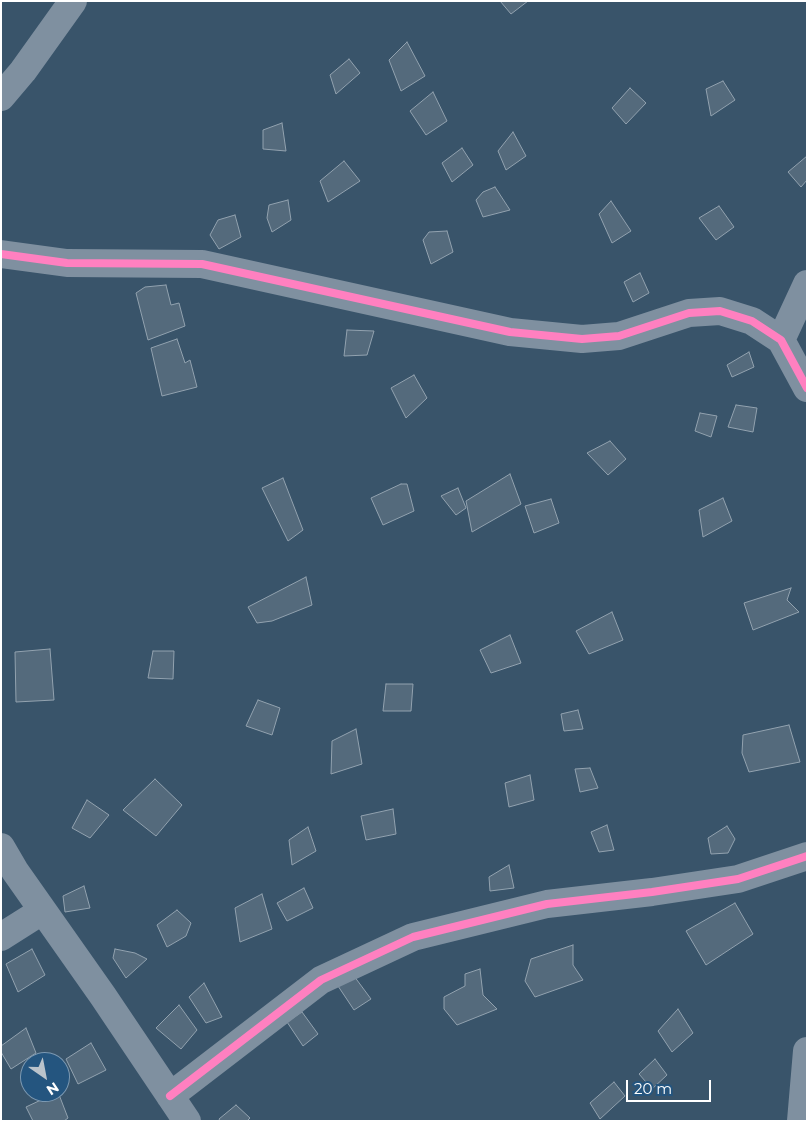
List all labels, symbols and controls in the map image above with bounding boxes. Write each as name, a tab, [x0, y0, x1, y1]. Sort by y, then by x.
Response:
north arrow	[20, 1052, 70, 1102]
scale bar	[628, 1070, 713, 1102]
text: N	[43, 1078, 62, 1099]
text: 20 m	[634, 1079, 672, 1098]

